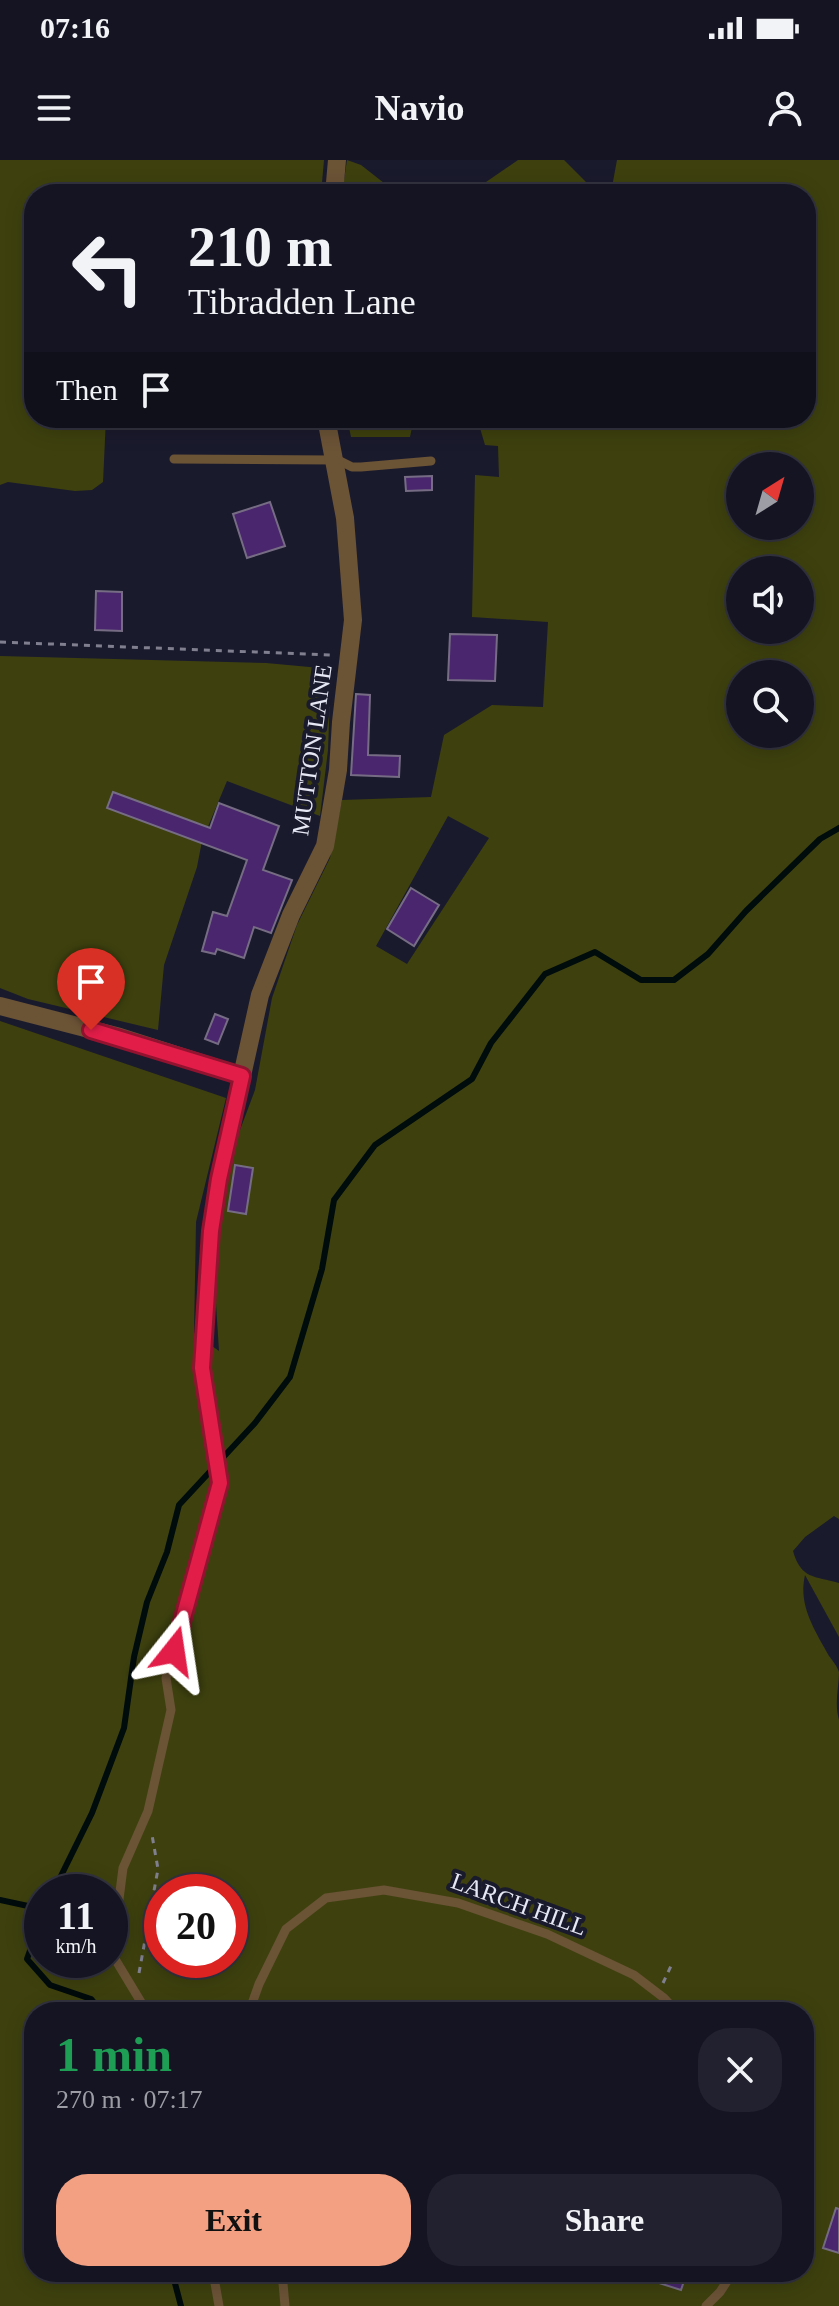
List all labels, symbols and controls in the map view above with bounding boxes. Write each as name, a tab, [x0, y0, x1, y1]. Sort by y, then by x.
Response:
text: 07:16	[40, 11, 110, 44]
icon: menu	[32, 86, 76, 130]
icon: person	[763, 86, 807, 130]
text: Navio	[375, 88, 465, 128]
icon: left	[56, 216, 160, 320]
text: 210 m	[188, 216, 333, 278]
text: Tibradden Lane	[188, 282, 416, 322]
icon: arrive	[134, 368, 178, 412]
text: Then	[56, 373, 118, 406]
north arrow	[726, 452, 814, 540]
map controls	[726, 452, 814, 748]
button: sound	[726, 556, 814, 644]
button: search	[726, 660, 814, 748]
street label: MUTTON LANE	[287, 663, 337, 837]
pin	[57, 948, 125, 1030]
icon: arrive	[69, 960, 113, 1004]
position arrow	[132, 1609, 216, 1693]
street label: LARCH HILL	[448, 1868, 590, 1940]
speed limit sign: 20	[144, 1874, 248, 1978]
text: 11	[57, 1893, 95, 1938]
text: km/h	[55, 1935, 97, 1957]
text: 1 min	[56, 2028, 172, 2081]
button: close	[698, 2028, 782, 2112]
text: 270 m · 07:17	[56, 2085, 203, 2114]
button: Exit	[56, 2174, 411, 2266]
button: Share	[427, 2174, 782, 2266]

